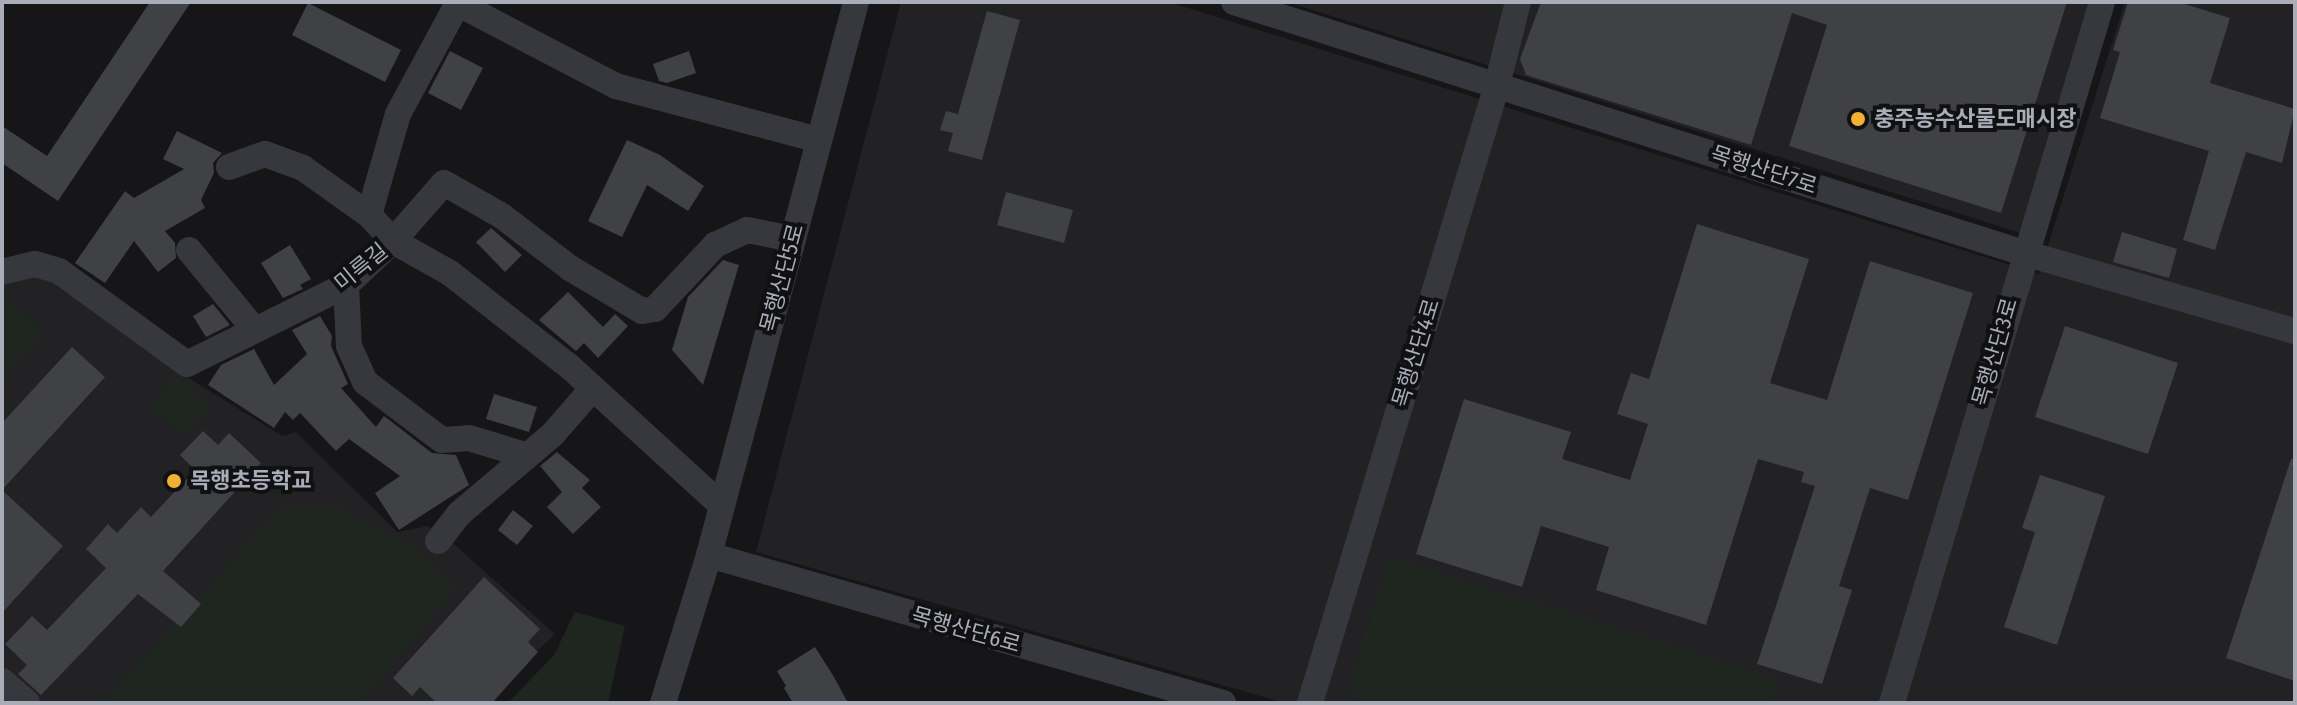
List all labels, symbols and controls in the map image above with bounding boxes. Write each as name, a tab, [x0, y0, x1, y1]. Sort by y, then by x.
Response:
place label: 충주농수산물도매시장	[1874, 106, 2076, 132]
marker: 충주농수산물도매시장	[1849, 110, 1867, 128]
street label: 목행산단7로	[1708, 140, 1820, 200]
street label: 목행산단5로	[755, 221, 809, 335]
street label: 미륵길	[329, 238, 393, 296]
street label: 목행산단3로	[1967, 295, 2023, 409]
street label: 목행산단4로	[1387, 296, 1445, 410]
place label: 목행초등학교	[190, 468, 311, 494]
marker: 목행초등학교	[165, 472, 183, 490]
street label: 목행산단6로	[908, 602, 1024, 658]

